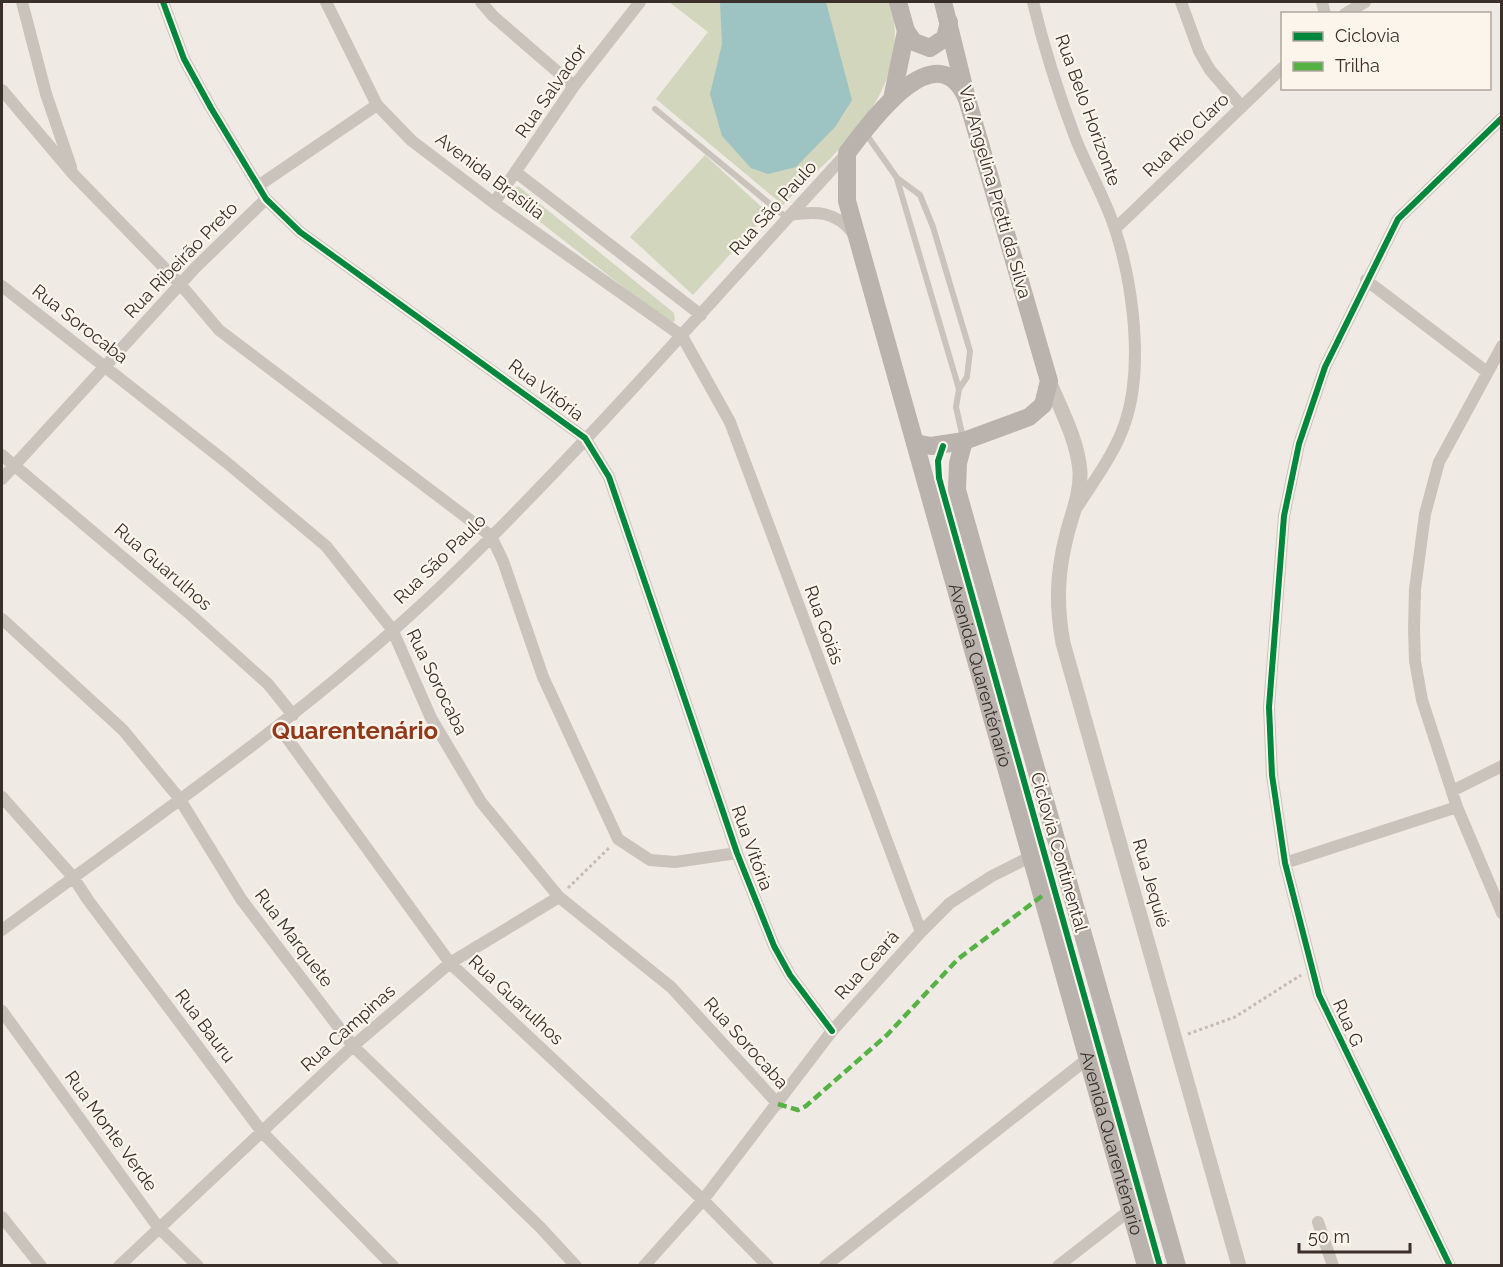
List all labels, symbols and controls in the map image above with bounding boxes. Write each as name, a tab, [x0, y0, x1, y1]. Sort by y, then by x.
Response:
legend	[1281, 12, 1491, 90]
text: Ciclovia	[1335, 25, 1400, 46]
street label: Rua Belo Horizonte	[1051, 31, 1126, 189]
street label: Rua Salvador	[511, 39, 591, 142]
text: Trilha	[1335, 55, 1380, 76]
street label: Via Angelina Pretti da Silva	[955, 83, 1036, 301]
street label: Rua Rio Claro	[1138, 88, 1233, 181]
street label: Avenida Brasília	[432, 128, 549, 223]
street label: Rua São Paulo	[725, 156, 821, 259]
street label: Rua Ribeirão Preto	[120, 197, 242, 322]
street label: Rua Sorocaba	[28, 280, 132, 367]
street label: Rua Vitória	[504, 354, 588, 425]
street label: Rua São Paulo	[389, 509, 490, 608]
street label: Rua Guarulhos	[110, 519, 216, 615]
street label: Avenida Quarenténario	[945, 581, 1016, 770]
street label: Rua Goiás	[800, 582, 849, 668]
street label: Rua Sorocaba	[403, 625, 472, 738]
district label: Quarentenário	[272, 716, 438, 745]
street label: Ciclovia Continental	[1027, 770, 1092, 934]
street label: Rua Vitória	[727, 802, 778, 893]
street label: Rua Jequié	[1129, 836, 1174, 930]
street label: Rua Marquete	[251, 885, 338, 991]
street label: Rua Ceará	[830, 926, 903, 1003]
street label: Rua Guarulhos	[465, 950, 568, 1049]
street label: Rua Campinas	[296, 980, 399, 1075]
street label: Rua Bauru	[171, 985, 240, 1066]
street label: Rua Sorocaba	[700, 993, 793, 1093]
street label: Rua G	[1329, 996, 1368, 1050]
street label: Avenida Quarenténario	[1076, 1048, 1148, 1238]
street label: Rua Monte Verde	[61, 1067, 162, 1195]
scale bar	[1299, 1216, 1410, 1254]
text: 50 m	[1308, 1226, 1350, 1247]

